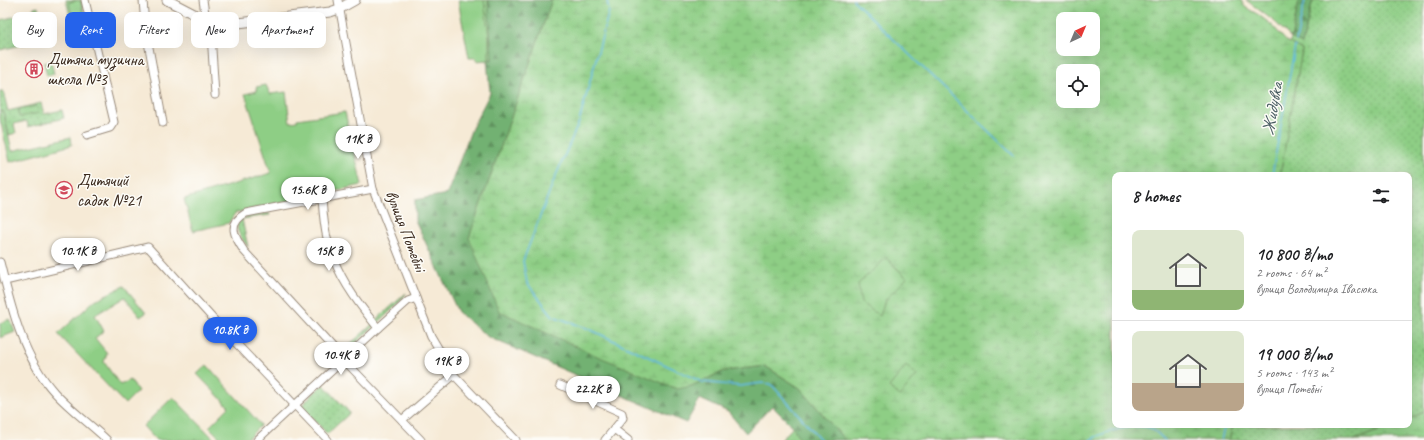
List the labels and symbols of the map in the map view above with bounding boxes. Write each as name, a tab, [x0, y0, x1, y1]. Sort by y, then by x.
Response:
north arrow	[1056, 12, 1100, 56]
place label: Дитяча музична школа №3	[47, 49, 146, 90]
building icon: Дитяча музична школа №3	[24, 59, 44, 79]
water label: Жидувка	[1257, 78, 1288, 137]
pin: 11K ₴	[330, 126, 386, 160]
place label: Дитячий садок №21	[77, 170, 143, 211]
pin: 15.6K ₴	[271, 177, 345, 211]
school or university icon: Дитячий садок №21	[54, 180, 74, 200]
street label: вулиця Потебні	[381, 187, 432, 276]
pin: 10.1K ₴	[41, 238, 115, 272]
pin: 15K ₴	[301, 238, 357, 272]
pin: 10.8K ₴	[193, 317, 267, 351]
pin: 10.4K ₴	[304, 342, 378, 376]
pin: 19K ₴	[419, 348, 475, 382]
pin: 22.2K ₴	[556, 376, 630, 410]

